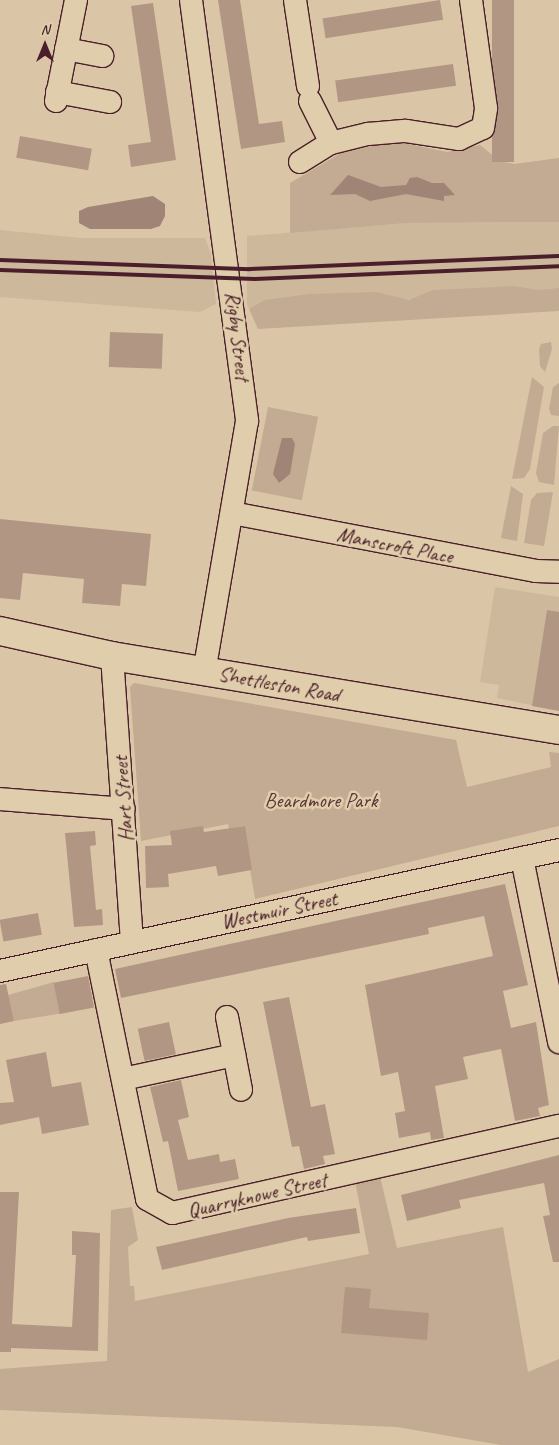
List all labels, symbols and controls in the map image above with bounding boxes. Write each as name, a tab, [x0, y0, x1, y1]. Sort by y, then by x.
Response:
north arrow	[20, 20, 70, 70]
text: N	[41, 21, 49, 38]
street label: Rigby Street	[220, 290, 256, 382]
street label: Manscroft Place	[335, 521, 455, 569]
street label: Shettleston Road	[216, 661, 342, 707]
street label: Hart Street	[107, 755, 139, 843]
park label: Beardmore Park	[264, 787, 378, 813]
street label: Westmuir Street	[219, 885, 339, 935]
street label: Quarryknowe Street	[185, 1167, 329, 1223]

